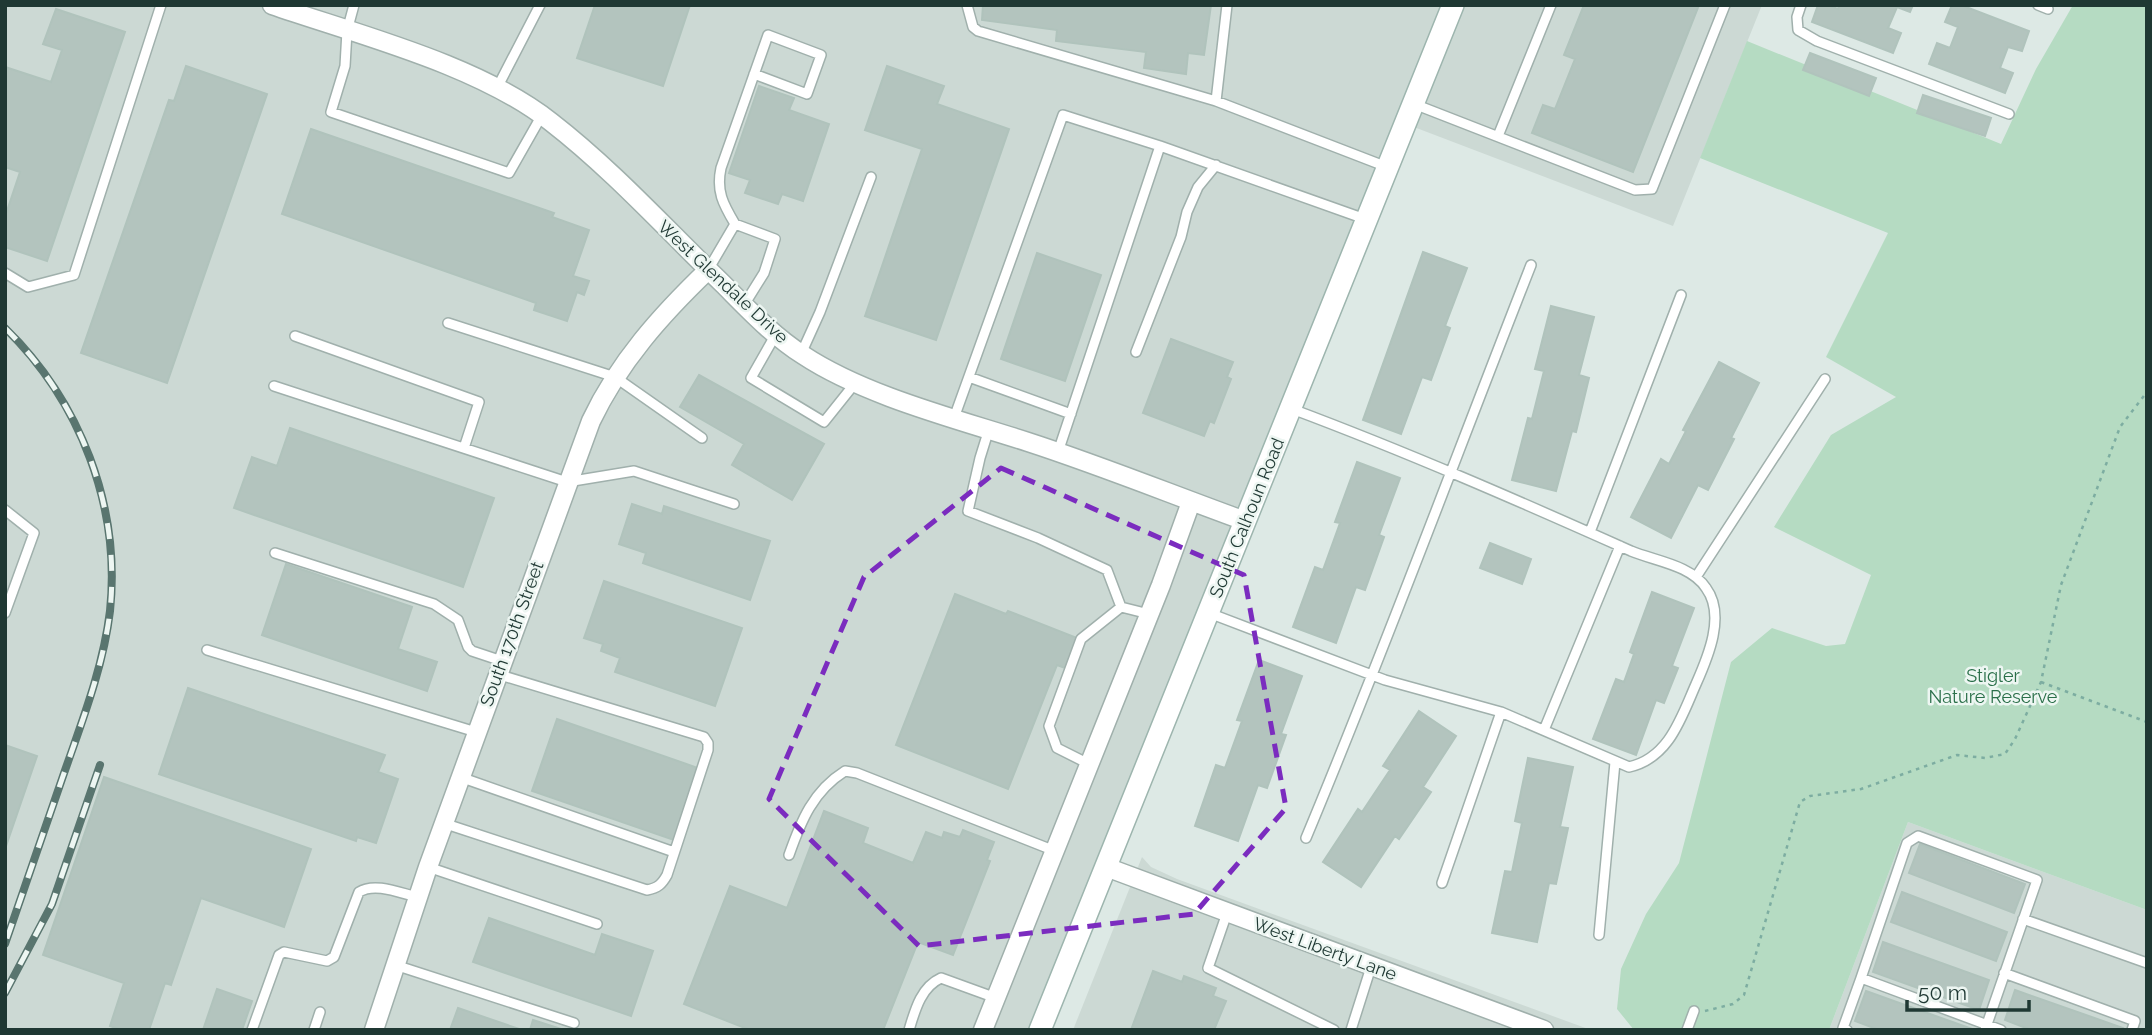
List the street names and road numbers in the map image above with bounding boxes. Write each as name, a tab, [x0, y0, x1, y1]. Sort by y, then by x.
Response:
street label: West Glendale Drive	[654, 216, 793, 348]
street label: South Calhoun Road	[1205, 435, 1288, 601]
street label: South 170th Street	[476, 559, 548, 709]
street label: West Liberty Lane	[1251, 913, 1400, 984]

